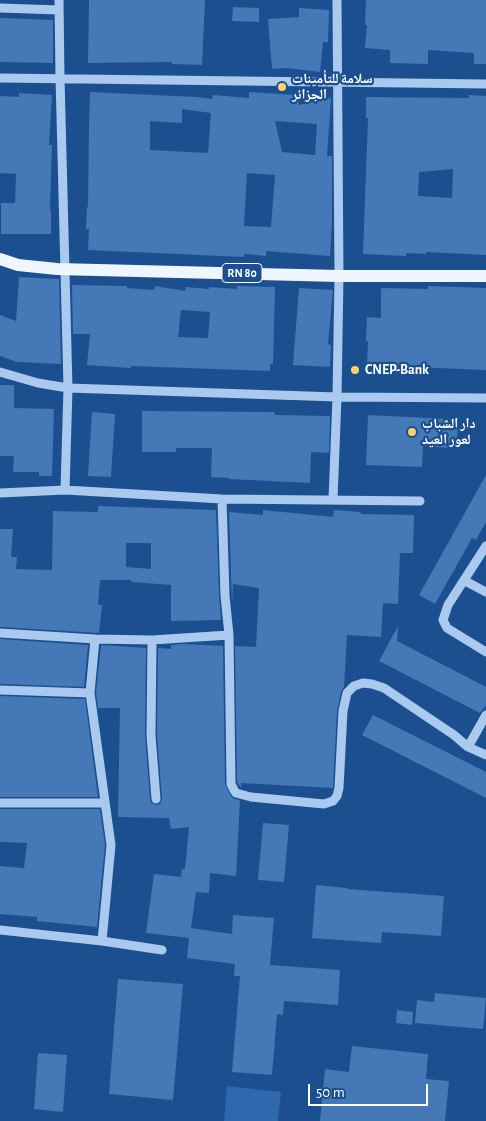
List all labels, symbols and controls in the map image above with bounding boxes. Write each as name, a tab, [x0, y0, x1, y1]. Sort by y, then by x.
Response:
place label: سلامة للتأمينات الجزائر	[292, 71, 372, 104]
marker: سلامة للتأمينات الجزائر	[276, 81, 288, 93]
road number: RN 80	[222, 264, 262, 282]
place label: CNEP-Bank	[365, 362, 429, 378]
marker: CNEP-Bank	[349, 364, 361, 376]
place label: دار الشباب لعور العيد	[422, 416, 476, 448]
marker: دار الشباب لعور العيد	[406, 426, 418, 438]
scale bar	[311, 1074, 431, 1106]
text: 50 m	[316, 1085, 345, 1100]

